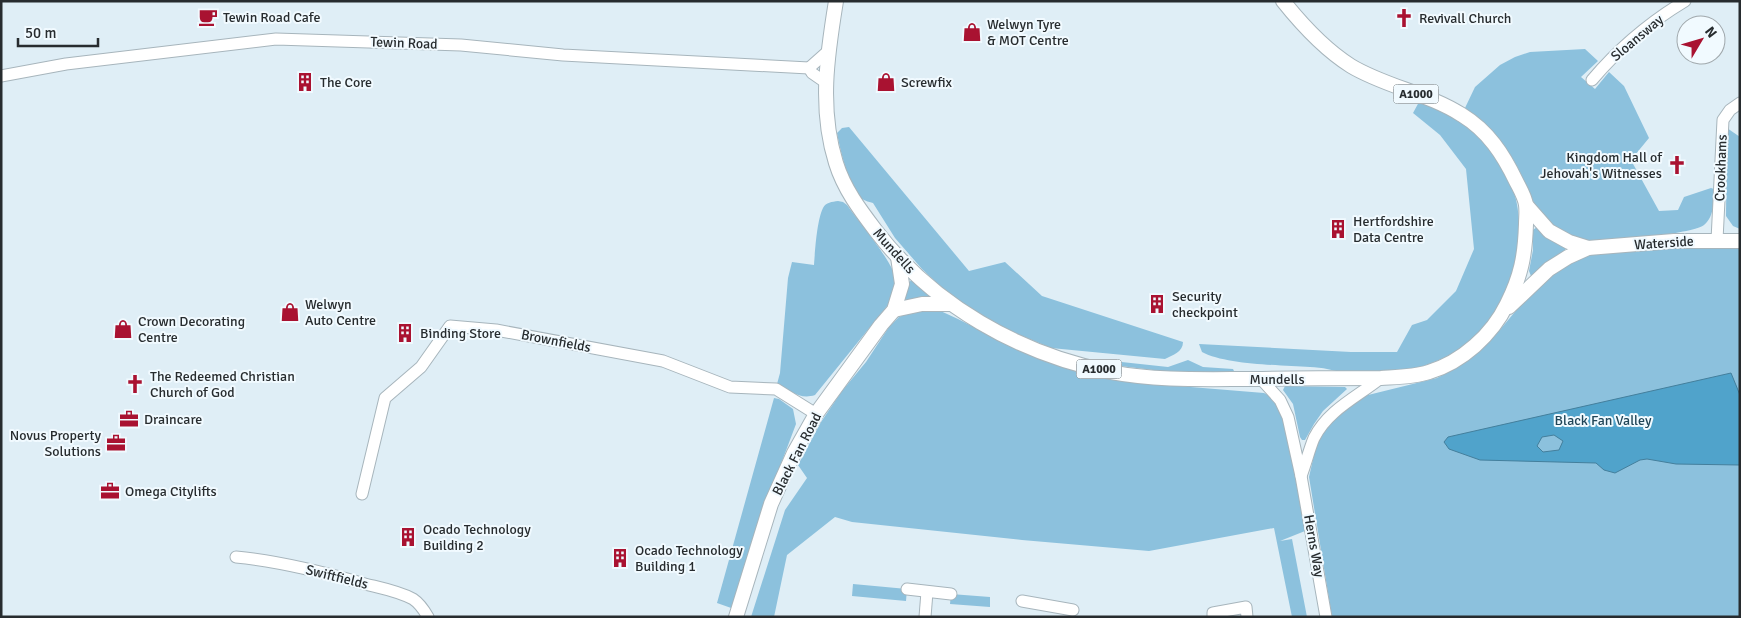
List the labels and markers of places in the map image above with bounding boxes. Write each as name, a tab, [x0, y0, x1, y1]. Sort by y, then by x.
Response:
cafe icon: Tewin Road Cafe	[197, 6, 219, 28]
church icon: Revivall Church	[1393, 7, 1415, 29]
place label: Tewin Road Cafe	[223, 9, 320, 26]
place label: Revivall Church	[1419, 10, 1511, 27]
place label: Welwyn Tyre & MOT Centre	[987, 16, 1069, 49]
shop icon: Welwyn Tyre & MOT Centre	[961, 21, 983, 43]
building icon: The Core	[294, 71, 316, 93]
shop icon: Screwfix	[875, 71, 897, 93]
place label: The Core	[320, 74, 372, 91]
place label: Screwfix	[901, 74, 952, 91]
place label: Kingdom Hall of Jehovah's Witnesses	[1540, 149, 1663, 182]
church icon: Kingdom Hall of Jehovah's Witnesses	[1666, 154, 1688, 176]
place label: Hertfordshire Data Centre	[1353, 213, 1434, 246]
building icon: Hertfordshire Data Centre	[1327, 218, 1349, 240]
place label: Security checkpoint	[1172, 288, 1238, 321]
building icon: Security checkpoint	[1146, 293, 1168, 315]
place label: Welwyn Auto Centre	[305, 296, 376, 329]
shop icon: Welwyn Auto Centre	[279, 301, 301, 323]
place label: Crown Decorating Centre	[138, 313, 245, 346]
shop icon: Crown Decorating Centre	[112, 318, 134, 340]
building icon: Binding Store	[394, 322, 416, 344]
place label: Binding Store	[420, 325, 501, 342]
place label: The Redeemed Christian Church of God	[150, 368, 295, 401]
church icon: The Redeemed Christian Church of God	[124, 373, 146, 395]
office icon: Draincare	[118, 408, 140, 430]
place label: Draincare	[144, 411, 202, 428]
place label: Novus Property Solutions	[10, 427, 101, 460]
office icon: Novus Property Solutions	[105, 432, 127, 454]
office icon: Omega Citylifts	[99, 480, 121, 502]
place label: Omega Citylifts	[125, 483, 217, 500]
place label: Ocado Technology Building 2	[423, 521, 531, 554]
building icon: Ocado Technology Building 2	[397, 526, 419, 548]
place label: Ocado Technology Building 1	[635, 542, 743, 575]
building icon: Ocado Technology Building 1	[609, 547, 631, 569]

